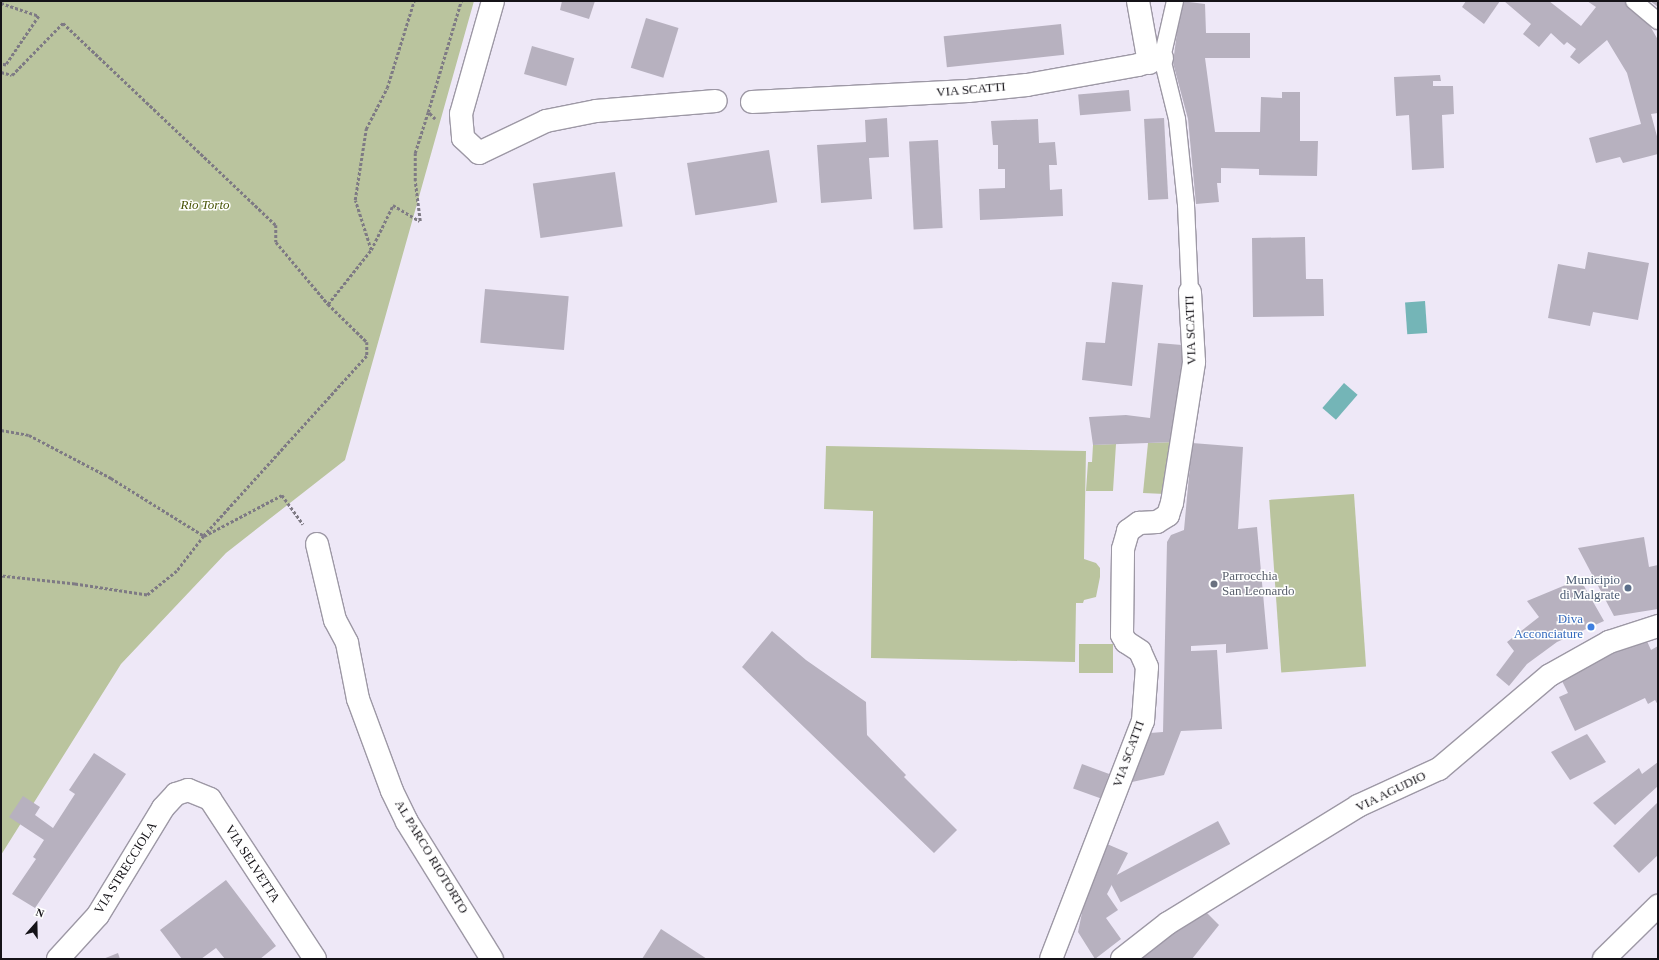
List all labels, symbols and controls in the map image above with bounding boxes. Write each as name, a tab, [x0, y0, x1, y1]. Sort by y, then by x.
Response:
street label: VIA SCATTI	[935, 79, 1007, 101]
park label: Rio Torto	[180, 197, 230, 213]
street label: VIA SCATTI	[1182, 295, 1200, 365]
place label: Parrocchia San Leonardo	[1222, 569, 1295, 600]
place label: Municipio di Malgrate	[1560, 573, 1620, 604]
marker: Parrocchia San Leonardo	[1209, 579, 1219, 589]
marker: Municipio di Malgrate	[1623, 583, 1633, 593]
place label: Diva Acconciature	[1514, 612, 1583, 643]
marker: Diva Acconciature	[1586, 622, 1596, 632]
street label: VIA SCATTI	[1110, 718, 1148, 790]
street label: VIA AGUDIO	[1353, 768, 1429, 816]
street label: AL PARCO RIOTORTO	[391, 797, 471, 917]
street label: VIA STRECCIOLA	[91, 819, 161, 917]
street label: VIA SELVETTA	[221, 822, 283, 906]
north arrow	[16, 904, 56, 944]
text: N	[34, 906, 46, 920]

